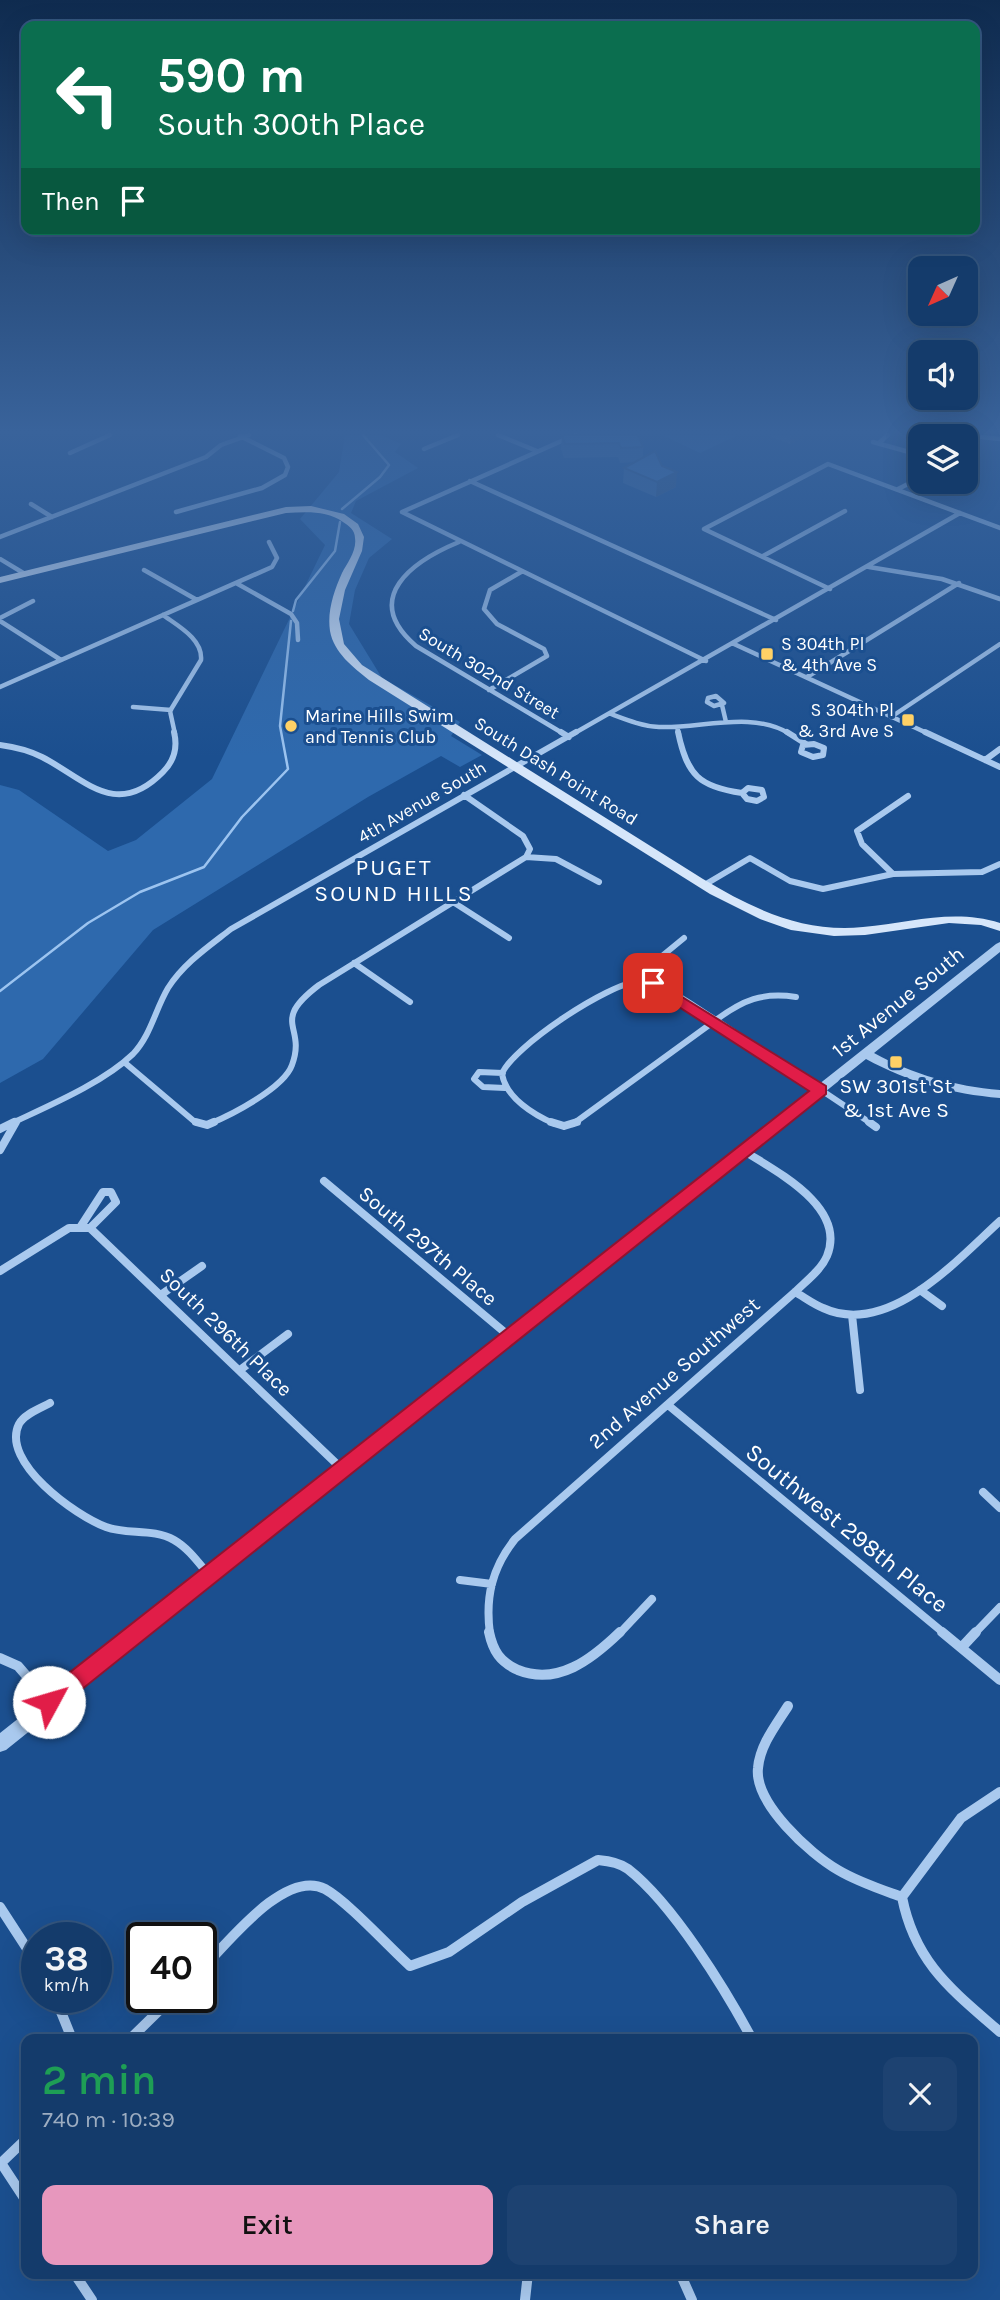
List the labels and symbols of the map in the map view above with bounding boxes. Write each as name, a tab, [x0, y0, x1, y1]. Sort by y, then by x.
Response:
north arrow	[908, 256, 978, 326]
street label: South 302nd Street	[415, 622, 564, 724]
place label: S 304th Pl & 4th Ave S	[781, 633, 877, 676]
marker: S 304th Pl & 4th Ave S	[759, 646, 775, 662]
place label: S 304th Pl & 3rd Ave S	[798, 699, 894, 742]
place label: Marine Hills Swim and Tennis Club	[305, 705, 454, 748]
street label: South Dash Point Road	[470, 712, 642, 830]
marker: S 304th Pl & 3rd Ave S	[900, 712, 916, 728]
marker: Marine Hills Swim and Tennis Club	[283, 718, 299, 734]
street label: 4th Avenue South	[354, 756, 490, 848]
district label: PUGET SOUND HILLS	[314, 854, 474, 907]
street label: 1st Avenue South	[827, 942, 969, 1062]
pin	[623, 953, 683, 1013]
marker: SW 301st St & 1st Ave S	[888, 1054, 904, 1070]
place label: SW 301st St & 1st Ave S	[840, 1074, 952, 1122]
street label: South 297th Place	[354, 1181, 502, 1311]
street label: South 296th Place	[155, 1263, 297, 1401]
street label: 2nd Avenue Southwest	[584, 1292, 764, 1454]
street label: Southwest 298th Place	[740, 1438, 954, 1618]
position arrow	[12, 1665, 86, 1739]
speed limit sign: 40	[126, 1922, 217, 2013]

